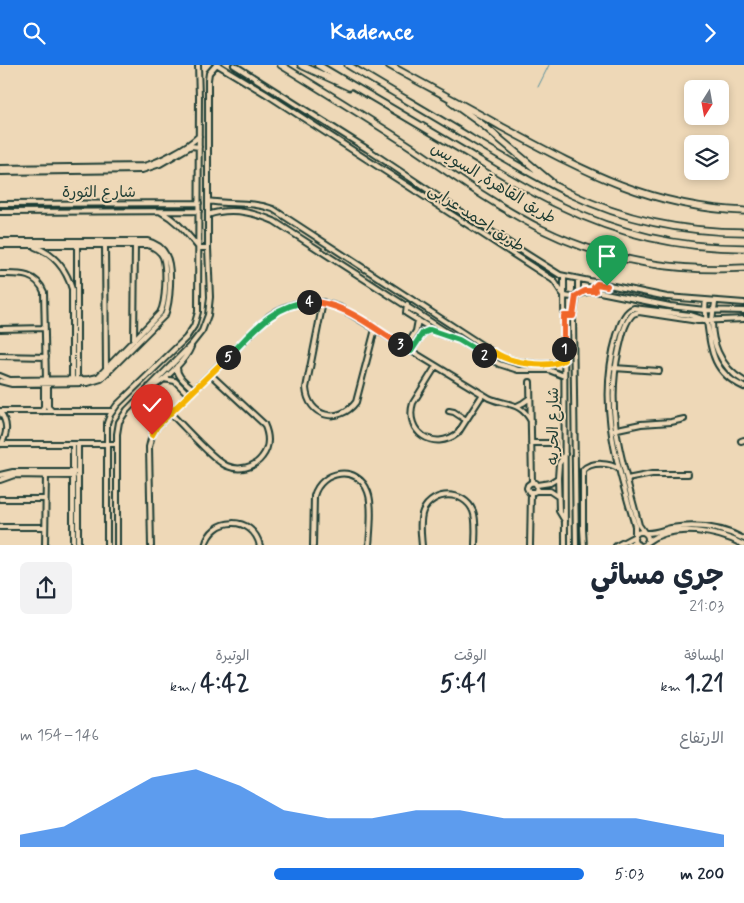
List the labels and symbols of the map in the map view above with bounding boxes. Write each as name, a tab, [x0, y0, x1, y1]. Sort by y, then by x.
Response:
north arrow	[684, 80, 729, 125]
street label: طريق القاهرة, السويس	[427, 138, 560, 229]
street label: طريق احمد عرابى	[424, 179, 528, 257]
street label: شارع الثورة	[62, 182, 136, 203]
pin	[586, 235, 628, 286]
pin: 4	[296, 289, 322, 315]
pin: 3	[388, 331, 412, 357]
pin: 1	[552, 337, 576, 361]
pin: 2	[472, 343, 496, 367]
pin: 5	[216, 345, 240, 369]
pin	[131, 384, 173, 435]
street label: شارع الحريه	[543, 387, 564, 465]

